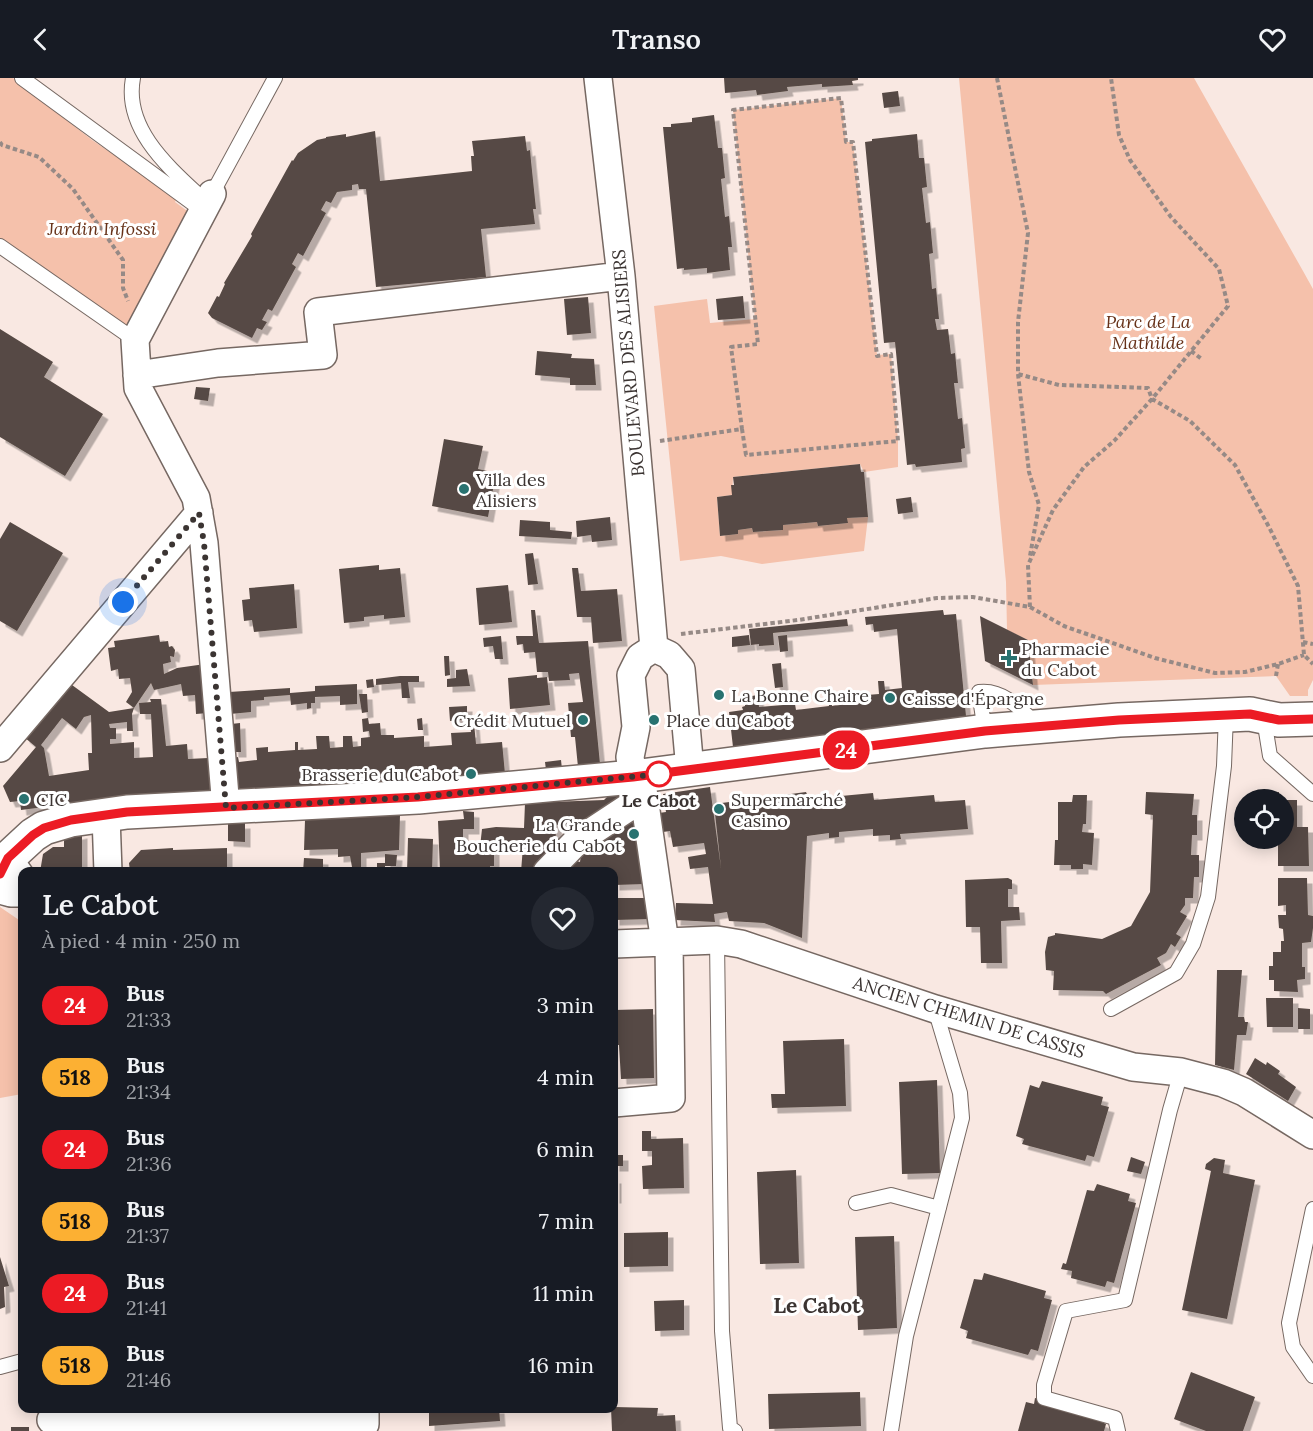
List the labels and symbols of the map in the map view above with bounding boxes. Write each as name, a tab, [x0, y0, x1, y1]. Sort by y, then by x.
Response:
park label: Jardin Infossi	[47, 217, 157, 240]
street label: BOULEVARD DES ALISIERS	[607, 248, 649, 478]
park label: Parc de La Mathilde	[1105, 310, 1191, 354]
place label: Villa des Alisiers	[475, 468, 545, 512]
marker: Villa des Alisiers	[457, 482, 471, 496]
your location	[108, 587, 138, 617]
place label: Pharmacie du Cabot	[1021, 637, 1110, 681]
marker: Pharmacie du Cabot	[1002, 651, 1016, 665]
place label: La Bonne Chaire	[731, 684, 869, 707]
place label: Caisse d'Épargne	[902, 687, 1044, 710]
marker: La Bonne Chaire	[712, 688, 726, 702]
marker: Caisse d'Épargne	[883, 691, 897, 705]
place label: Crédit Mutuel	[454, 709, 571, 732]
place label: Place du Cabot	[666, 709, 791, 732]
marker: Crédit Mutuel	[576, 713, 590, 727]
marker: Place du Cabot	[647, 713, 661, 727]
line badge: 24	[819, 730, 873, 770]
marker: Le Cabot	[646, 761, 672, 787]
place label: Brasserie du Cabot	[301, 763, 459, 786]
marker: Brasserie du Cabot	[464, 767, 478, 781]
place label: CIC	[36, 788, 67, 811]
place label: Supermarché Casino	[731, 788, 844, 832]
place label: Le Cabot	[621, 789, 697, 812]
marker: CIC	[17, 792, 31, 806]
marker: Supermarché Casino	[712, 802, 726, 816]
place label: La Grande Boucherie du Cabot	[456, 813, 622, 857]
marker: La Grande Boucherie du Cabot	[627, 827, 641, 841]
street label: ANCIEN CHEMIN DE CASSIS	[849, 970, 1088, 1063]
district label: Le Cabot	[773, 1292, 861, 1319]

